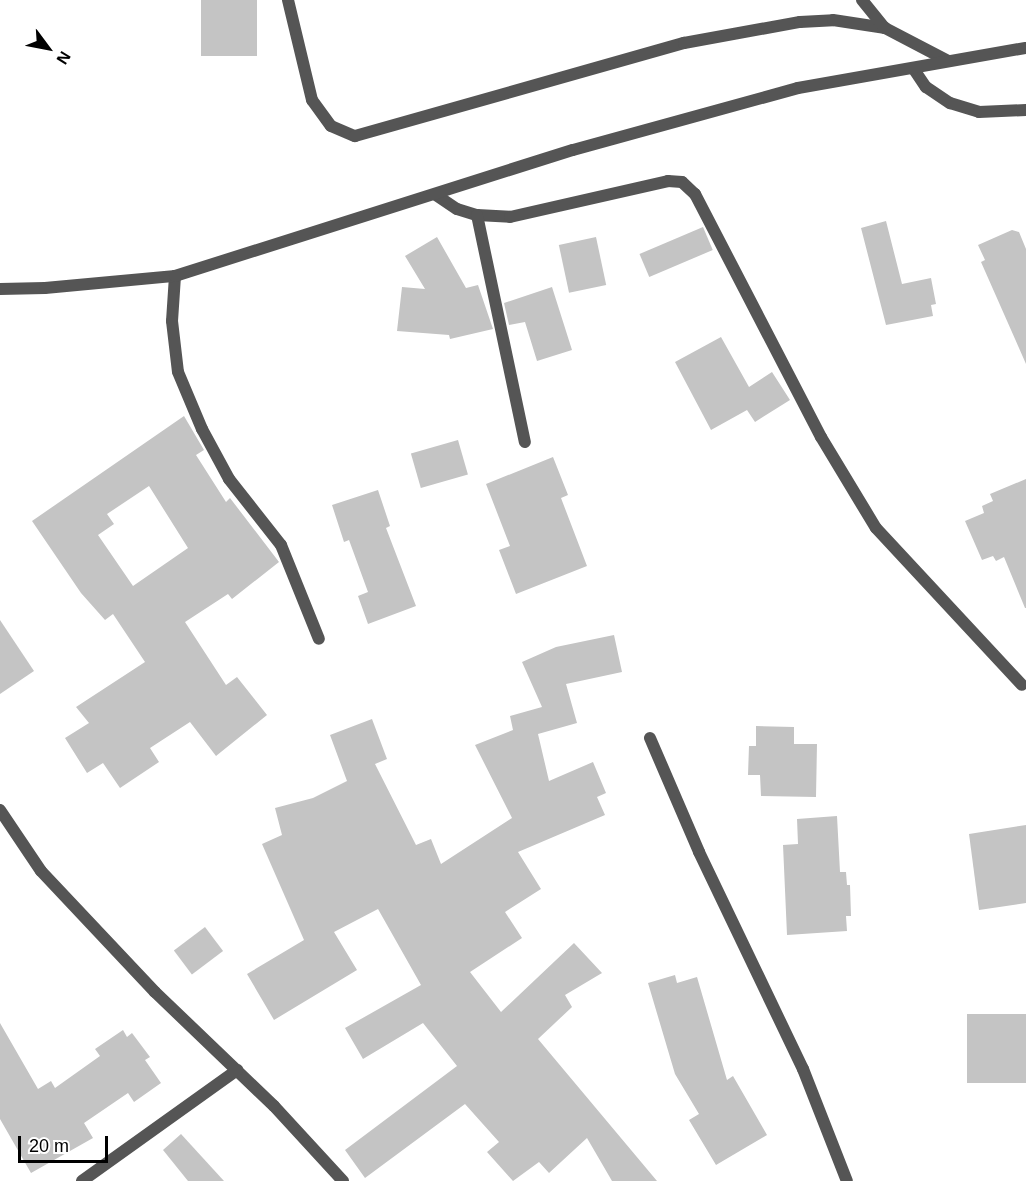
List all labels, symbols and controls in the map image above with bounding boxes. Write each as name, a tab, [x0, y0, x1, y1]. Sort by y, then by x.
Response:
north arrow	[18, 18, 78, 78]
text: N	[53, 48, 74, 67]
scale bar	[21, 1124, 111, 1162]
text: 20 m	[29, 1136, 69, 1156]

